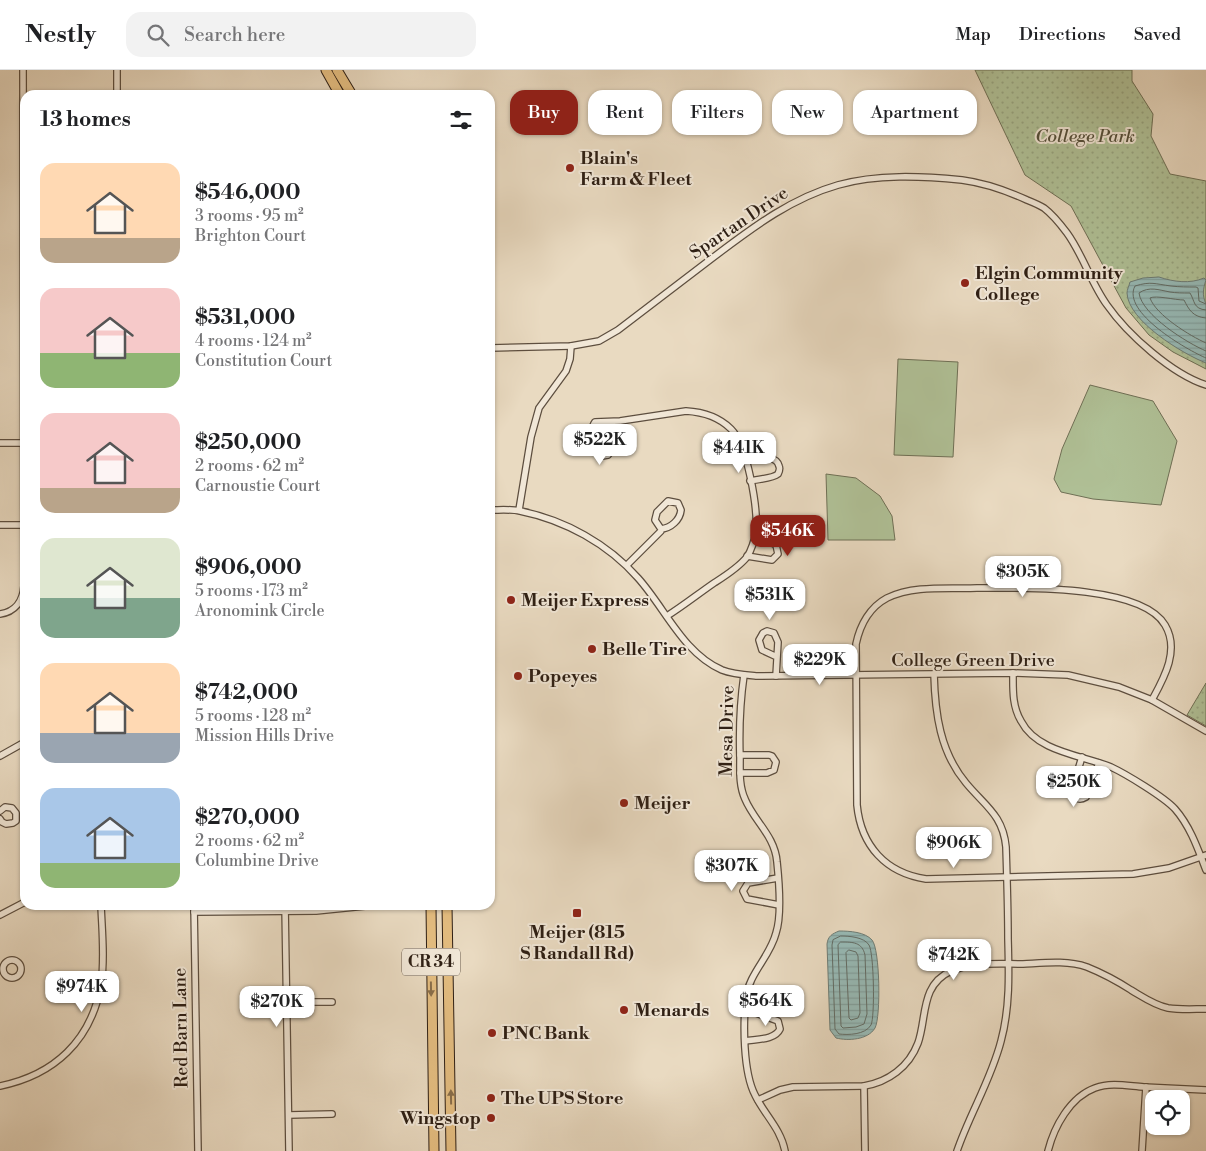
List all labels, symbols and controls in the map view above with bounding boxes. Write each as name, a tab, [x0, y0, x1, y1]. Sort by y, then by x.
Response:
search box	[126, 12, 476, 57]
text: Nestly	[25, 20, 96, 50]
icon: search	[144, 21, 172, 49]
text: Search here	[184, 23, 285, 47]
text: Map	[955, 23, 991, 46]
text: Directions	[1019, 23, 1106, 46]
text: Saved	[1134, 23, 1181, 46]
chip: Buy	[510, 90, 578, 135]
chip: Rent	[588, 90, 662, 135]
chip: Filters	[672, 90, 762, 135]
chip: New	[772, 90, 843, 135]
chip: Apartment	[853, 90, 977, 135]
icon: filters	[447, 106, 475, 134]
text: 13 homes	[40, 107, 131, 133]
park label: College Park	[1035, 125, 1135, 148]
place label: Blain's Farm & Fleet	[580, 147, 692, 191]
marker: Blain's Farm & Fleet	[564, 162, 576, 174]
text: $546,000	[195, 180, 300, 206]
street label: Spartan Drive	[685, 182, 793, 264]
icon: home	[80, 183, 140, 243]
text: 3 rooms · 95 m²	[195, 206, 304, 226]
text: Brighton Court	[195, 226, 306, 246]
place label: Elgin Community College	[975, 262, 1124, 306]
marker: Elgin Community College	[959, 277, 971, 289]
text: $531,000	[195, 305, 295, 331]
icon: home	[80, 308, 140, 368]
text: 4 rooms · 124 m²	[195, 331, 312, 351]
text: Constitution Court	[195, 351, 332, 371]
pin: $522K	[565, 424, 635, 466]
text: $250,000	[195, 430, 301, 456]
text: $522K	[574, 430, 626, 450]
pin: $441K	[704, 432, 774, 474]
icon: home	[80, 433, 140, 493]
text: $441K	[713, 438, 765, 458]
text: 2 rooms · 62 m²	[195, 456, 304, 476]
text: Carnoustie Court	[195, 476, 321, 496]
pin: $546K	[753, 514, 823, 557]
text: $546K	[761, 521, 815, 541]
text: $906,000	[195, 555, 301, 581]
pin: $305K	[988, 556, 1058, 598]
icon: home	[80, 558, 140, 618]
text: $305K	[996, 562, 1050, 582]
pin: $531K	[735, 578, 805, 621]
text: 5 rooms · 173 m²	[195, 581, 308, 601]
text: $531K	[745, 585, 795, 605]
place label: Meijer Express	[521, 589, 649, 612]
marker: Meijer Express	[505, 594, 517, 606]
text: Aronomink Circle	[195, 601, 324, 621]
place label: Belle Tire	[602, 638, 687, 661]
marker: Belle Tire	[586, 643, 598, 655]
pin: $229K	[785, 644, 855, 686]
street label: College Green Drive	[891, 649, 1055, 672]
text: $229K	[794, 650, 846, 670]
place label: Popeyes	[528, 665, 598, 688]
marker: Popeyes	[512, 670, 524, 682]
text: $742,000	[195, 680, 298, 706]
icon: home	[80, 683, 140, 743]
street label: Mesa Drive	[715, 685, 739, 777]
text: 5 rooms · 128 m²	[195, 706, 311, 726]
text: Mission Hills Drive	[195, 726, 334, 746]
pin: $250K	[1039, 766, 1109, 808]
text: $250K	[1047, 772, 1101, 792]
place label: Meijer	[634, 792, 691, 815]
marker: Meijer	[618, 797, 630, 809]
text: $270,000	[195, 805, 300, 831]
icon: home	[80, 808, 140, 868]
pin: $906K	[919, 826, 989, 869]
text: 2 rooms · 62 m²	[195, 831, 304, 851]
text: $906K	[927, 833, 981, 853]
pin: $307K	[697, 850, 767, 892]
text: Columbine Drive	[195, 851, 319, 871]
text: $307K	[705, 856, 759, 876]
marker: Meijer (815 S Randall Rd)	[571, 907, 583, 919]
place label: Meijer (815 S Randall Rd)	[520, 921, 634, 965]
pin: $742K	[919, 938, 989, 981]
text: $742K	[928, 945, 980, 965]
road number: CR 34	[402, 949, 460, 976]
street label: Red Barn Lane	[168, 968, 194, 1088]
pin: $974K	[47, 970, 117, 1013]
text: $974K	[56, 977, 108, 997]
one-way arrow	[427, 981, 435, 997]
pin: $564K	[731, 984, 801, 1027]
pin: $270K	[242, 986, 312, 1028]
text: $564K	[739, 991, 793, 1011]
text: $270K	[251, 992, 303, 1012]
place label: Menards	[634, 999, 710, 1022]
marker: Menards	[618, 1004, 630, 1016]
place label: PNC Bank	[502, 1022, 590, 1045]
marker: PNC Bank	[486, 1027, 498, 1039]
place label: The UPS Store	[501, 1087, 624, 1110]
one-way arrow	[446, 1089, 454, 1105]
map controls	[1145, 1090, 1190, 1135]
button: locate	[1145, 1090, 1190, 1135]
marker: The UPS Store	[485, 1092, 497, 1104]
place label: Wingstop	[399, 1107, 481, 1130]
marker: Wingstop	[485, 1112, 497, 1124]

